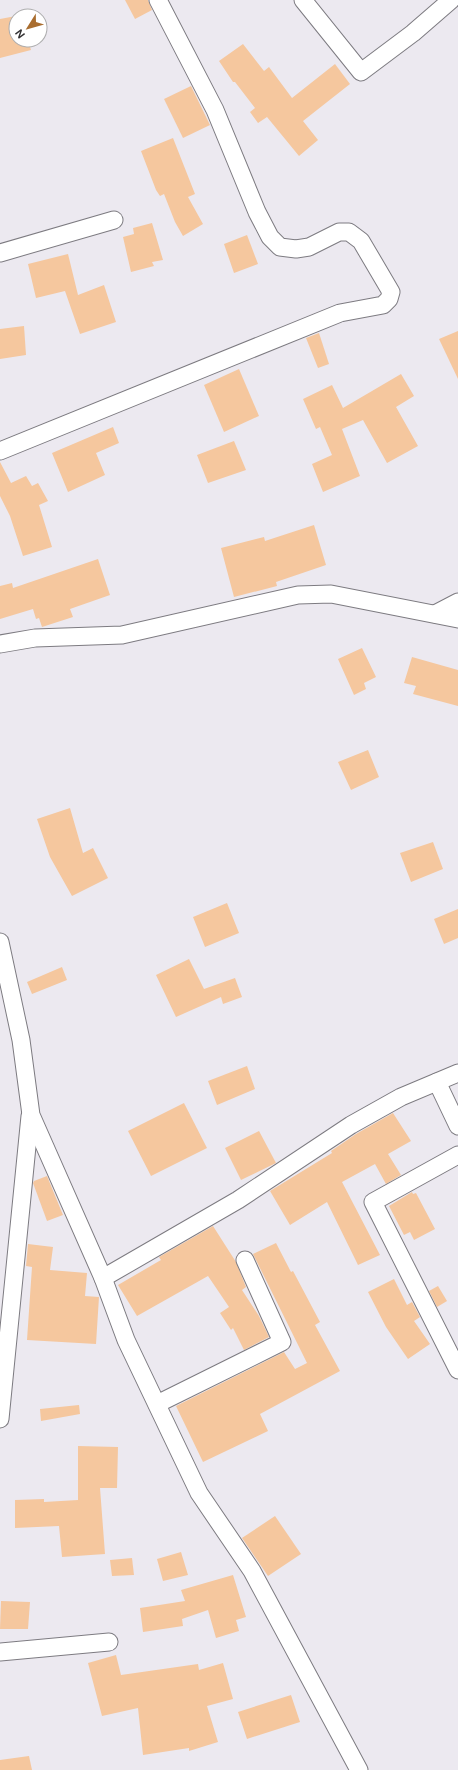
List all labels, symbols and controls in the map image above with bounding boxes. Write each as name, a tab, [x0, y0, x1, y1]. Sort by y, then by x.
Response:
north arrow	[8, 8, 48, 48]
text: N	[12, 27, 28, 41]

